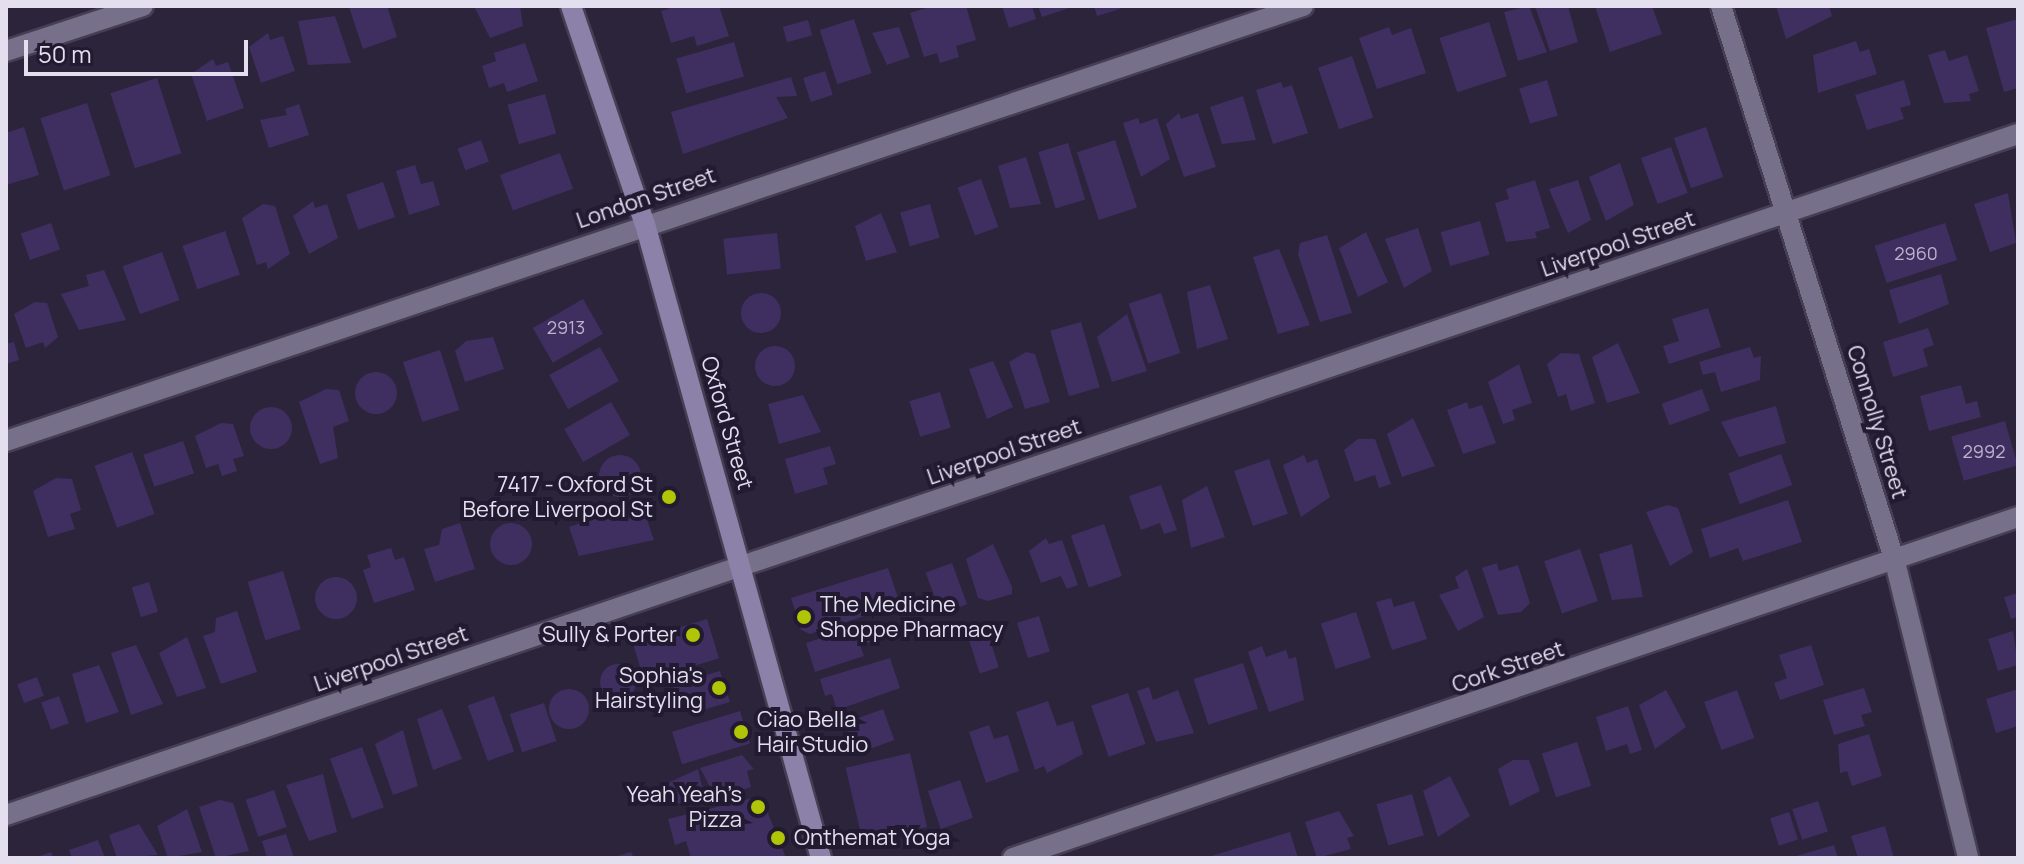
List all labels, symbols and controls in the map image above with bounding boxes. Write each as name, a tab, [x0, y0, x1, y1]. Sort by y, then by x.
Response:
scale bar	[28, 24, 252, 74]
text: 50 m	[38, 37, 92, 70]
street label: London Street	[573, 162, 719, 234]
street label: Liverpool Street	[1538, 205, 1698, 283]
house number: 2960	[1894, 242, 1938, 264]
house number: 2913	[547, 316, 585, 338]
street label: Connolly Street	[1841, 342, 1913, 502]
street label: Oxford Street	[695, 353, 759, 493]
street label: Liverpool Street	[924, 413, 1084, 491]
house number: 2992	[1963, 440, 2005, 462]
place label: 7417 - Oxford St Before Liverpool St	[462, 471, 653, 522]
marker: 7417 - Oxford St Before Liverpool St	[660, 488, 678, 506]
place label: The Medicine Shoppe Pharmacy	[820, 591, 1004, 642]
marker: The Medicine Shoppe Pharmacy	[795, 608, 813, 626]
street label: Liverpool Street	[311, 620, 471, 698]
place label: Sully & Porter	[542, 622, 677, 648]
marker: Sully & Porter	[684, 626, 702, 644]
street label: Cork Street	[1449, 636, 1567, 698]
place label: Sophia's Hairstyling	[595, 662, 703, 714]
marker: Sophia's Hairstyling	[710, 679, 728, 697]
place label: Ciao Bella Hair Studio	[757, 706, 868, 758]
marker: Ciao Bella Hair Studio	[732, 723, 750, 741]
place label: Yeah Yeah’s Pizza	[627, 781, 742, 832]
marker: Yeah Yeah’s Pizza	[749, 798, 767, 816]
place label: Onthemat Yoga	[794, 825, 950, 851]
marker: Onthemat Yoga	[769, 829, 787, 847]

